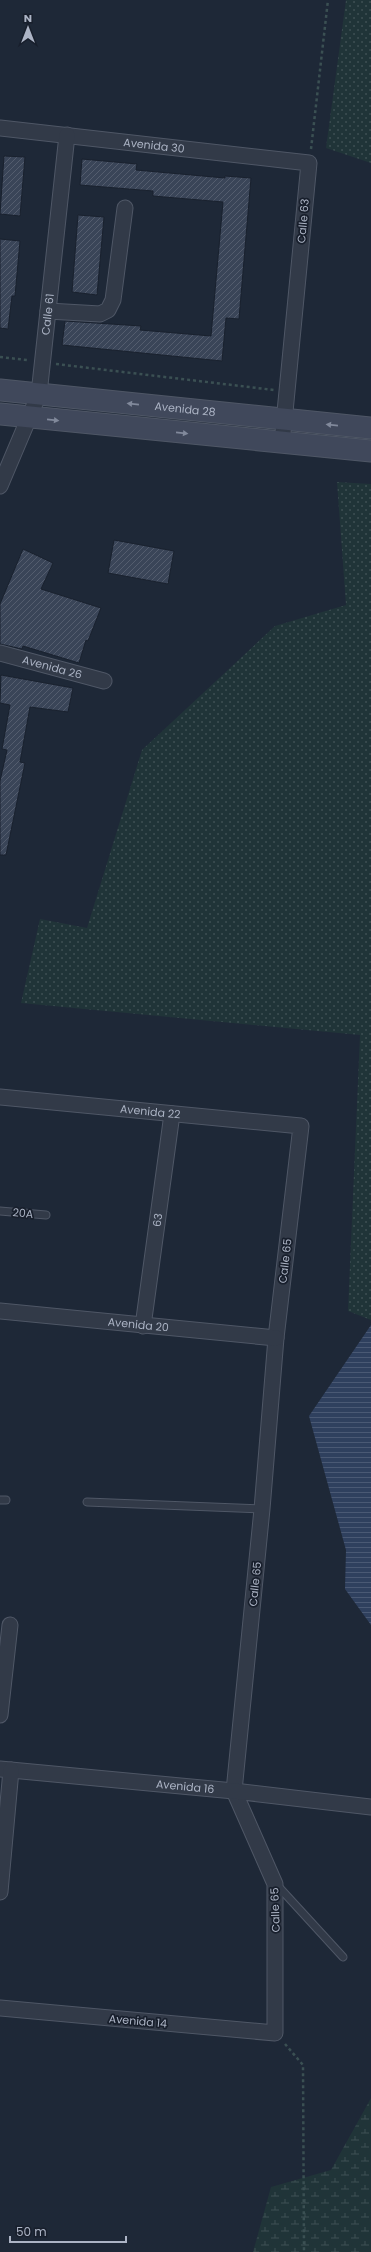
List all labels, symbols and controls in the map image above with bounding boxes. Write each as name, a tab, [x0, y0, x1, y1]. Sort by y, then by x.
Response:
north arrow	[8, 8, 48, 48]
text: N	[24, 10, 32, 26]
street label: Avenida 30	[123, 134, 186, 157]
street label: Calle 63	[293, 198, 313, 244]
street label: Calle 61	[37, 293, 58, 336]
street label: Avenida 28	[154, 398, 216, 420]
one-way arrow	[127, 401, 139, 407]
one-way arrow	[47, 416, 59, 423]
one-way arrow	[326, 421, 338, 428]
one-way arrow	[176, 430, 188, 436]
street label: Avenida 26	[20, 651, 84, 683]
street label: Avenida 22	[119, 1101, 181, 1122]
street label: 20A	[12, 1204, 35, 1222]
street label: 63	[149, 1212, 166, 1228]
street label: Calle 65	[274, 1238, 296, 1284]
street label: Avenida 20	[107, 1314, 170, 1335]
street label: Calle 65	[245, 1561, 265, 1607]
street label: Avenida 16	[155, 1776, 215, 1797]
street label: Calle 65	[266, 1887, 284, 1933]
street label: Avenida 14	[108, 2010, 168, 2032]
scale bar	[10, 2218, 126, 2244]
text: 50 m	[16, 2223, 47, 2240]

